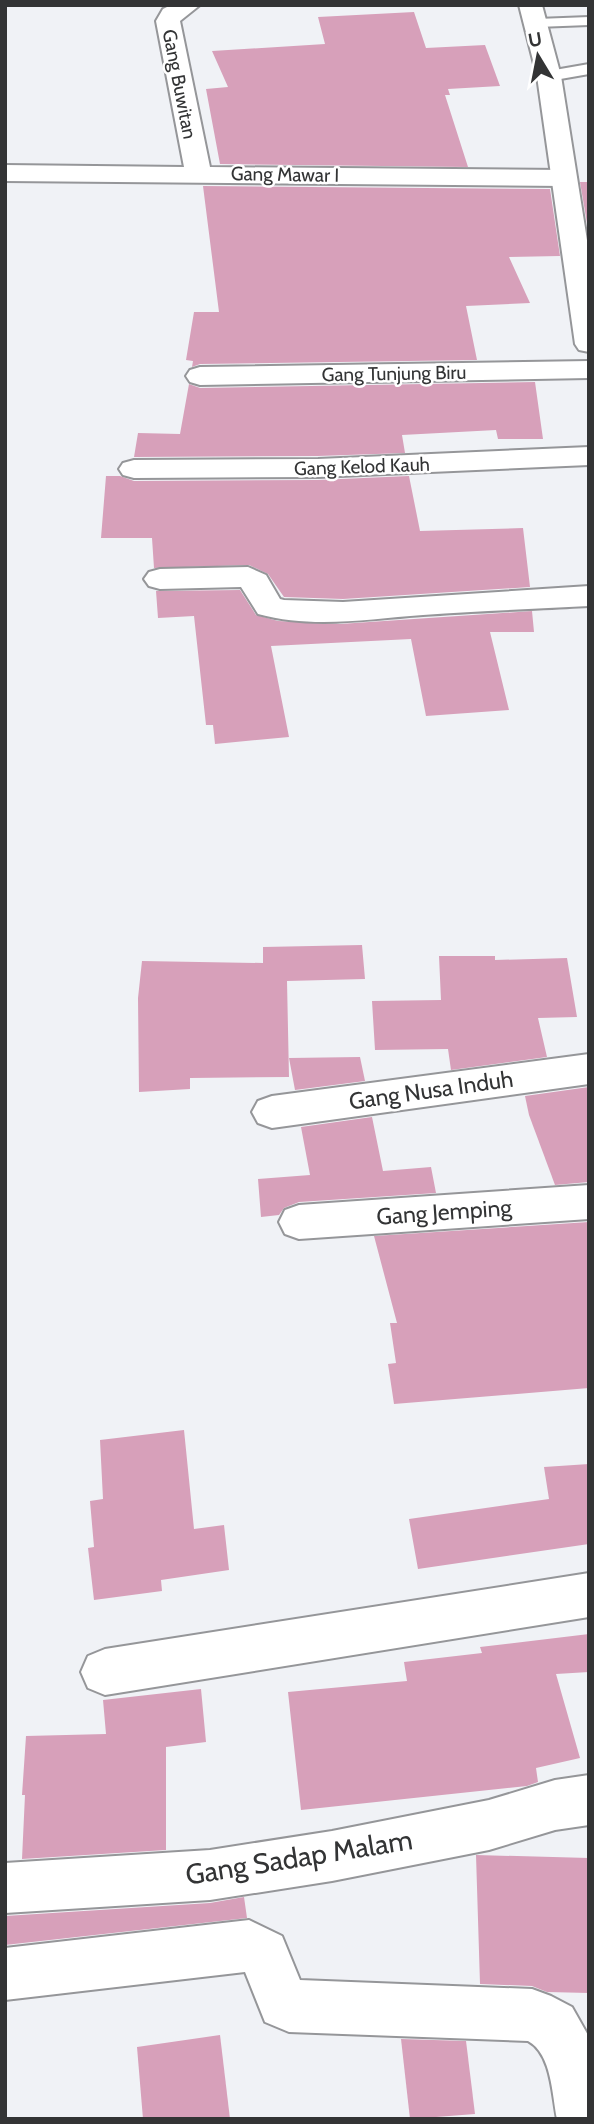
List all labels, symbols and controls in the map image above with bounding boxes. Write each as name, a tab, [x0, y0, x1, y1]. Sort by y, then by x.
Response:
north arrow	[503, 21, 573, 91]
street label: Gang Buwitan	[158, 27, 201, 141]
text: U	[526, 27, 544, 52]
street label: Gang Mawar I	[231, 162, 339, 187]
street label: Gang Tunjung Biru	[321, 361, 467, 386]
street label: Gang Kelod Kauh	[294, 453, 430, 480]
street label: Gang Nusa Induh	[347, 1065, 515, 1115]
street label: Gang Jemping	[375, 1193, 513, 1231]
street label: Gang Sadap Malam	[183, 1822, 415, 1892]

